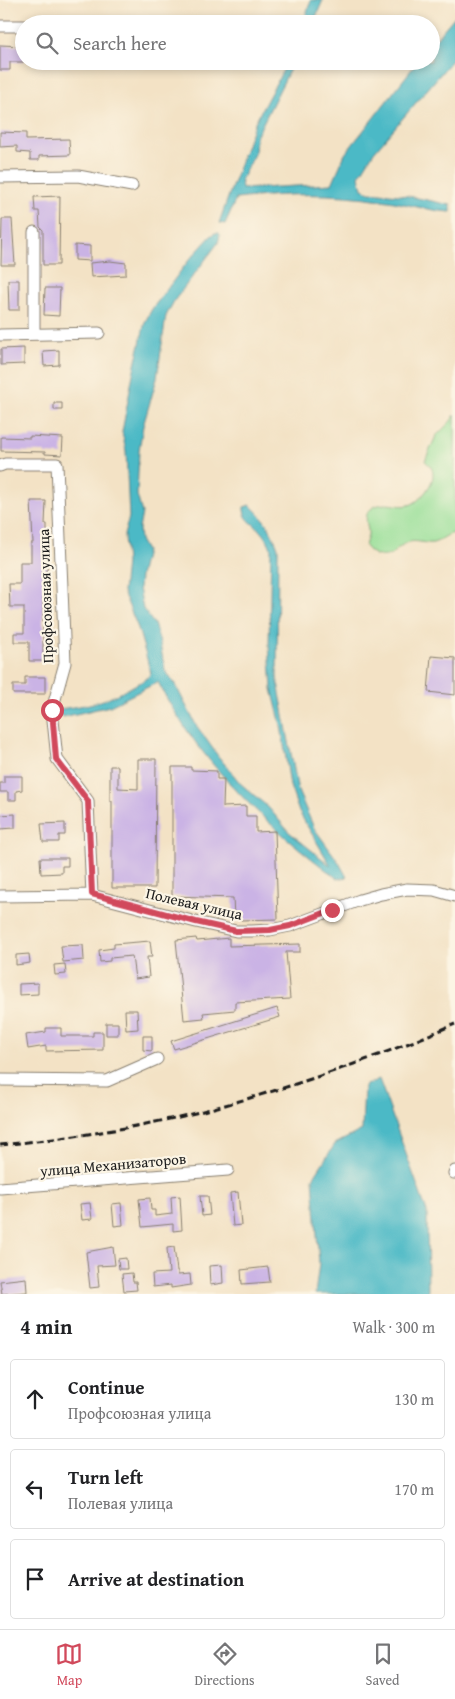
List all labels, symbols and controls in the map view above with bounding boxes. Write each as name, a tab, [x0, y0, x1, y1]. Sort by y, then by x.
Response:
search box	[15, 15, 440, 70]
icon: search	[33, 29, 61, 57]
text: Search here	[73, 29, 167, 57]
street label: Профсоюзная улица	[33, 528, 58, 664]
route start	[41, 699, 64, 722]
street label: Полевая улица	[144, 882, 245, 925]
route end	[321, 899, 344, 922]
street label: улица Механизаторов	[38, 1148, 187, 1181]
text: 4 min	[20, 1311, 72, 1342]
text: Walk · 300 m	[352, 1315, 435, 1339]
text: Continue	[68, 1373, 145, 1401]
icon: ahead	[21, 1385, 49, 1413]
text: 130 m	[394, 1387, 434, 1411]
text: Профсоюзная улица	[68, 1401, 211, 1425]
text: Turn left	[68, 1463, 143, 1491]
icon: left	[21, 1475, 49, 1503]
text: 170 m	[394, 1477, 434, 1501]
text: Полевая улица	[68, 1491, 173, 1515]
icon: arrive	[21, 1565, 49, 1593]
text: Arrive at destination	[68, 1565, 244, 1593]
tab: Map	[55, 1640, 83, 1690]
tab: Directions	[194, 1640, 255, 1690]
tab: Saved	[366, 1640, 400, 1690]

